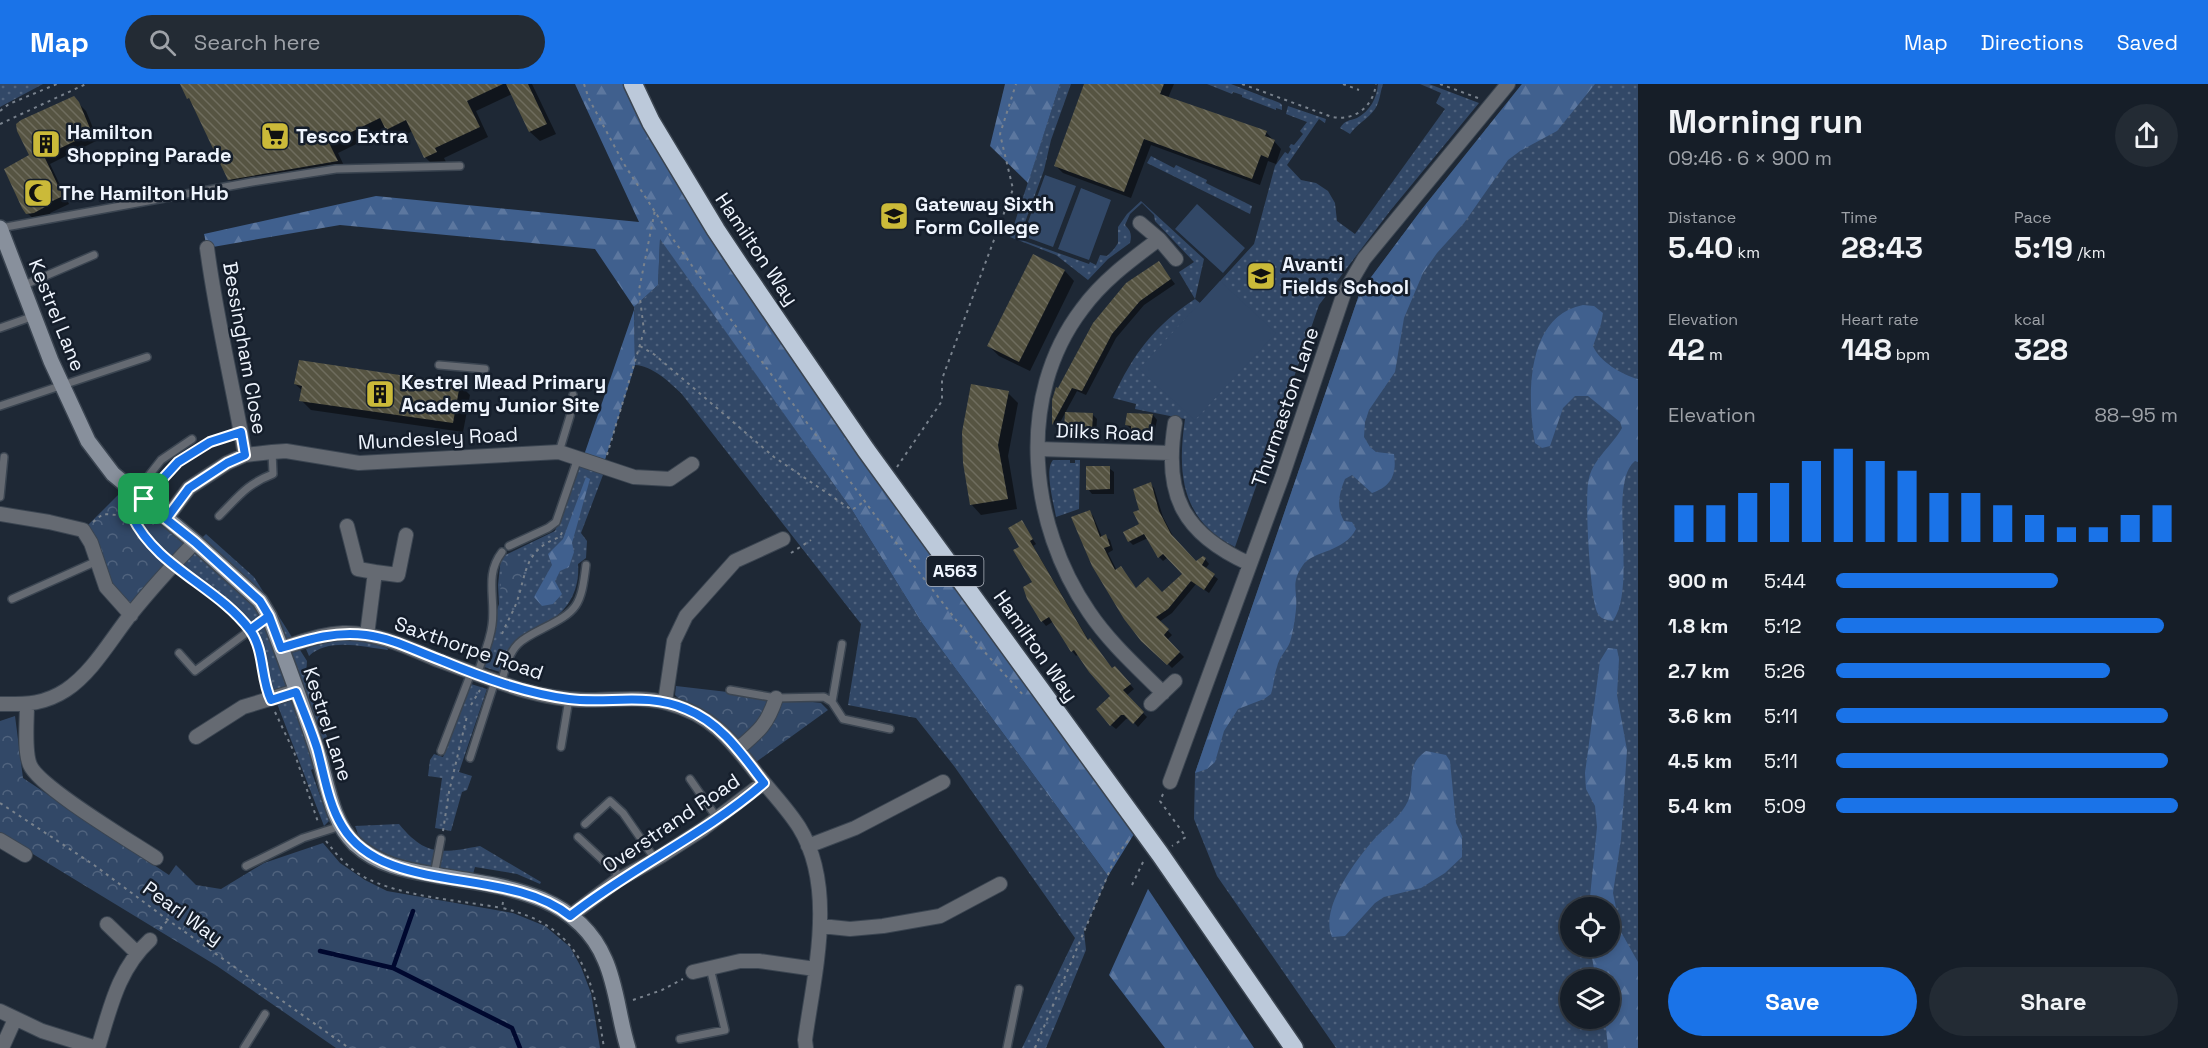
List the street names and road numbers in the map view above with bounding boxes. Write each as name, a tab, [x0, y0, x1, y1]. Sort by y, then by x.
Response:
street label: Hamilton Way	[710, 187, 804, 311]
street label: Kestrel Lane	[23, 255, 91, 375]
street label: Bessingham Close	[217, 260, 273, 436]
street label: Thurmaston Lane	[1245, 323, 1325, 491]
street label: Dilks Road	[1055, 417, 1155, 447]
street label: Mundesley Road	[357, 421, 519, 455]
road number: A563	[926, 556, 984, 586]
street label: Hamilton Way	[988, 585, 1084, 707]
street label: Saxthorpe Road	[391, 610, 547, 686]
street label: Kestrel Lane	[297, 664, 359, 784]
street label: Overstrand Road	[597, 767, 745, 879]
street label: Pearl Way	[138, 875, 228, 951]

